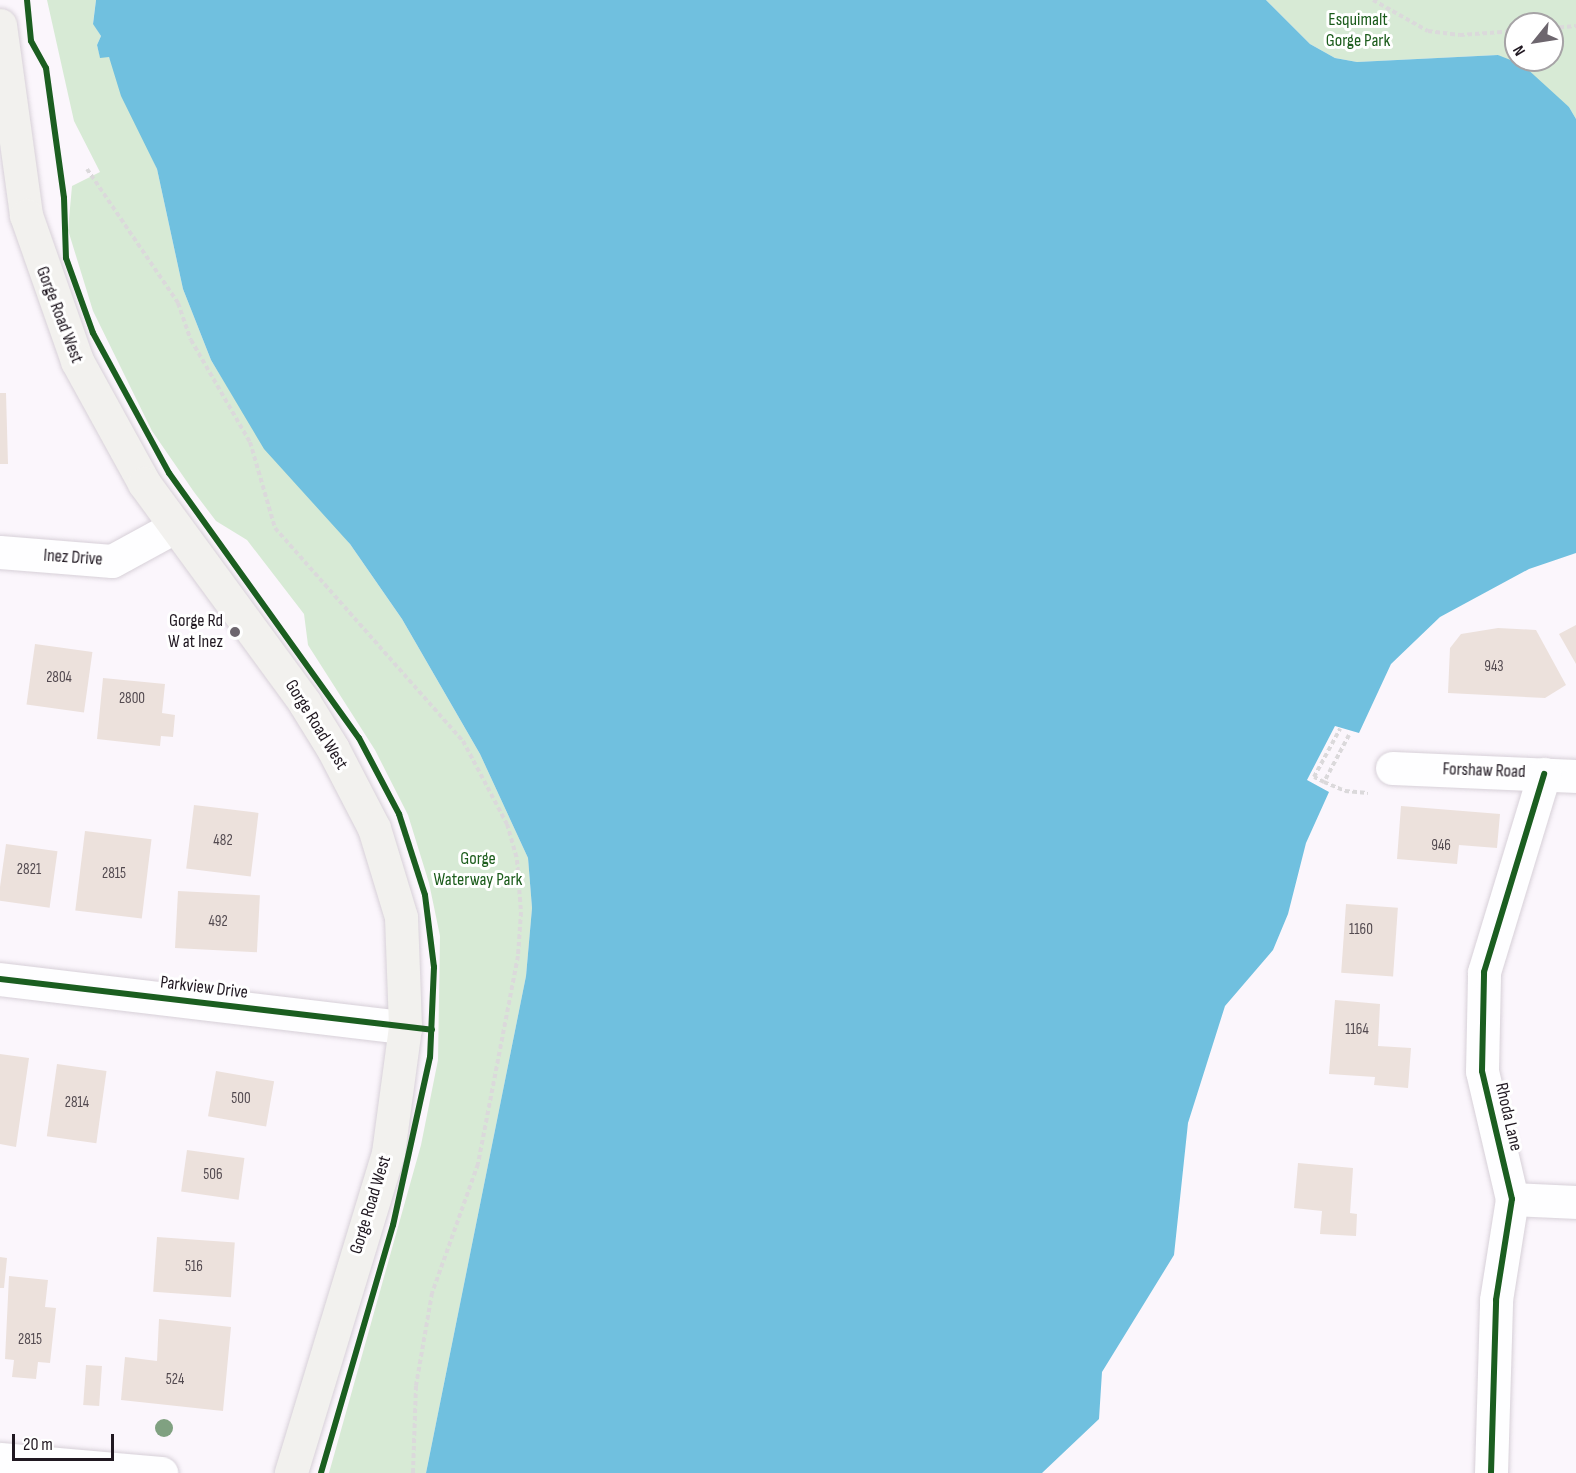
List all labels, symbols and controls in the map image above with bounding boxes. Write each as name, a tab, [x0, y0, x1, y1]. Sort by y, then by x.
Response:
park label: Esquimalt Gorge Park	[1326, 10, 1390, 52]
north arrow	[1504, 12, 1564, 72]
text: N	[1509, 42, 1530, 59]
street label: Gorge Road West	[31, 264, 87, 366]
street label: Inez Drive	[43, 545, 103, 571]
place label: Gorge Rd W at Inez	[168, 611, 223, 654]
marker: Gorge Rd W at Inez	[228, 625, 242, 639]
house number: 943	[1484, 658, 1504, 676]
house number: 2804	[46, 669, 72, 687]
street label: Gorge Road West	[280, 676, 352, 774]
house number: 2800	[119, 690, 145, 708]
street label: Forshaw Road	[1442, 759, 1526, 783]
house number: 482	[213, 832, 233, 850]
house number: 946	[1431, 837, 1451, 855]
park label: Gorge Waterway Park	[434, 849, 522, 892]
house number: 2821	[17, 861, 41, 879]
house number: 2815	[102, 865, 126, 883]
house number: 492	[208, 913, 228, 931]
house number: 1160	[1349, 921, 1373, 939]
street label: Parkview Drive	[159, 972, 249, 1004]
house number: 1164	[1345, 1021, 1369, 1039]
street label: Rhoda Lane	[1490, 1081, 1526, 1153]
house number: 500	[231, 1090, 251, 1108]
house number: 2814	[65, 1094, 89, 1112]
street label: Gorge Road West	[346, 1153, 396, 1257]
house number: 506	[203, 1166, 223, 1184]
house number: 516	[185, 1258, 203, 1276]
house number: 2815	[18, 1331, 42, 1349]
house number: 524	[166, 1371, 184, 1389]
scale bar	[15, 1422, 117, 1460]
text: 20 m	[23, 1434, 53, 1455]

